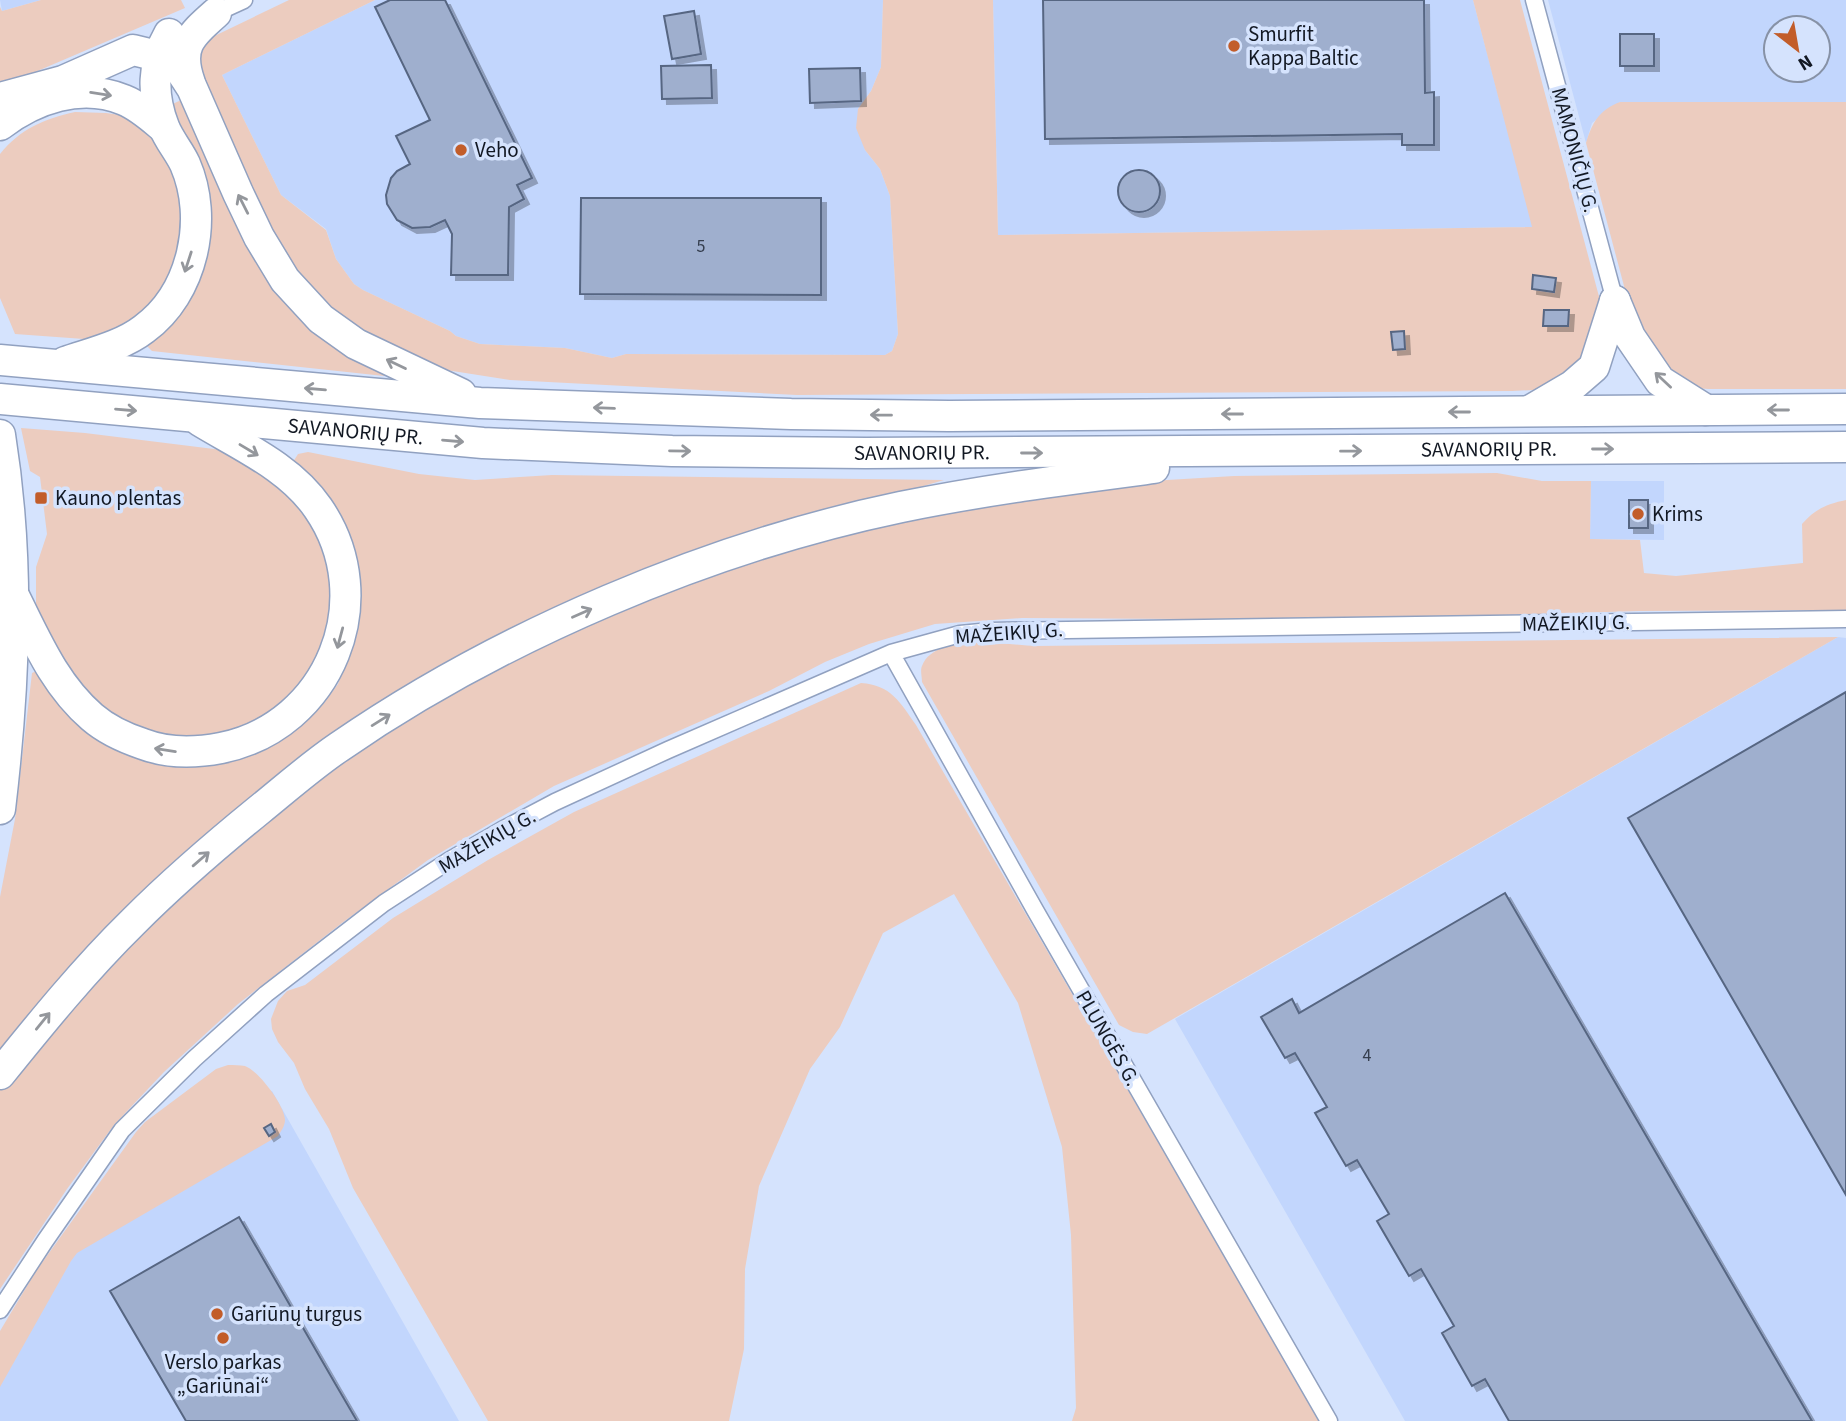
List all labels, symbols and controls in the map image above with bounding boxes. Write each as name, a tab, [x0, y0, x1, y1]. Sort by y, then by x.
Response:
north arrow	[1762, 14, 1832, 84]
place label: Smurfit Kappa Baltic	[1248, 19, 1359, 73]
marker: Smurfit Kappa Baltic	[1226, 38, 1242, 54]
text: N	[1793, 47, 1817, 77]
street label: MAMONIČIŲ G.	[1544, 84, 1606, 216]
one-way arrow	[89, 88, 112, 101]
place label: Veho	[475, 135, 519, 165]
marker: Veho	[453, 142, 469, 158]
one-way arrow	[236, 194, 250, 215]
house number: 5	[697, 234, 706, 259]
one-way arrow	[181, 250, 194, 272]
one-way arrow	[386, 357, 407, 371]
one-way arrow	[1654, 372, 1672, 389]
one-way arrow	[304, 382, 327, 395]
one-way arrow	[593, 401, 616, 414]
one-way arrow	[1767, 403, 1790, 417]
one-way arrow	[115, 404, 137, 417]
one-way arrow	[1448, 405, 1471, 419]
one-way arrow	[1220, 407, 1243, 420]
one-way arrow	[869, 408, 892, 422]
street label: SAVANORIŲ PR.	[286, 410, 425, 453]
one-way arrow	[441, 434, 464, 447]
street label: SAVANORIŲ PR.	[1421, 434, 1557, 465]
street label: SAVANORIŲ PR.	[854, 437, 990, 468]
one-way arrow	[1591, 442, 1614, 456]
one-way arrow	[238, 444, 259, 457]
one-way arrow	[1339, 444, 1362, 458]
one-way arrow	[669, 445, 692, 458]
one-way arrow	[1021, 446, 1044, 460]
place label: Kauno plentas	[55, 483, 181, 513]
marker: Kauno plentas	[33, 490, 49, 506]
place label: Krims	[1652, 499, 1703, 529]
marker: Krims	[1630, 506, 1646, 522]
one-way arrow	[571, 606, 592, 619]
street label: MAŽEIKIŲ G.	[1522, 607, 1630, 639]
street label: MAŽEIKIŲ G.	[954, 614, 1064, 652]
one-way arrow	[332, 627, 345, 649]
one-way arrow	[371, 712, 391, 726]
one-way arrow	[154, 743, 177, 756]
street label: MAŽEIKIŲ G.	[433, 801, 541, 881]
one-way arrow	[192, 851, 210, 867]
street label: PLUNGĖS G.	[1068, 984, 1148, 1092]
one-way arrow	[35, 1013, 51, 1031]
house number: 4	[1363, 1043, 1372, 1068]
place label: Gariūnų turgus	[231, 1299, 362, 1329]
marker: Gariūnų turgus	[209, 1306, 225, 1322]
marker: Verslo parkas „Gariūnai“	[215, 1330, 231, 1346]
place label: Verslo parkas „Gariūnai“	[165, 1347, 282, 1401]

